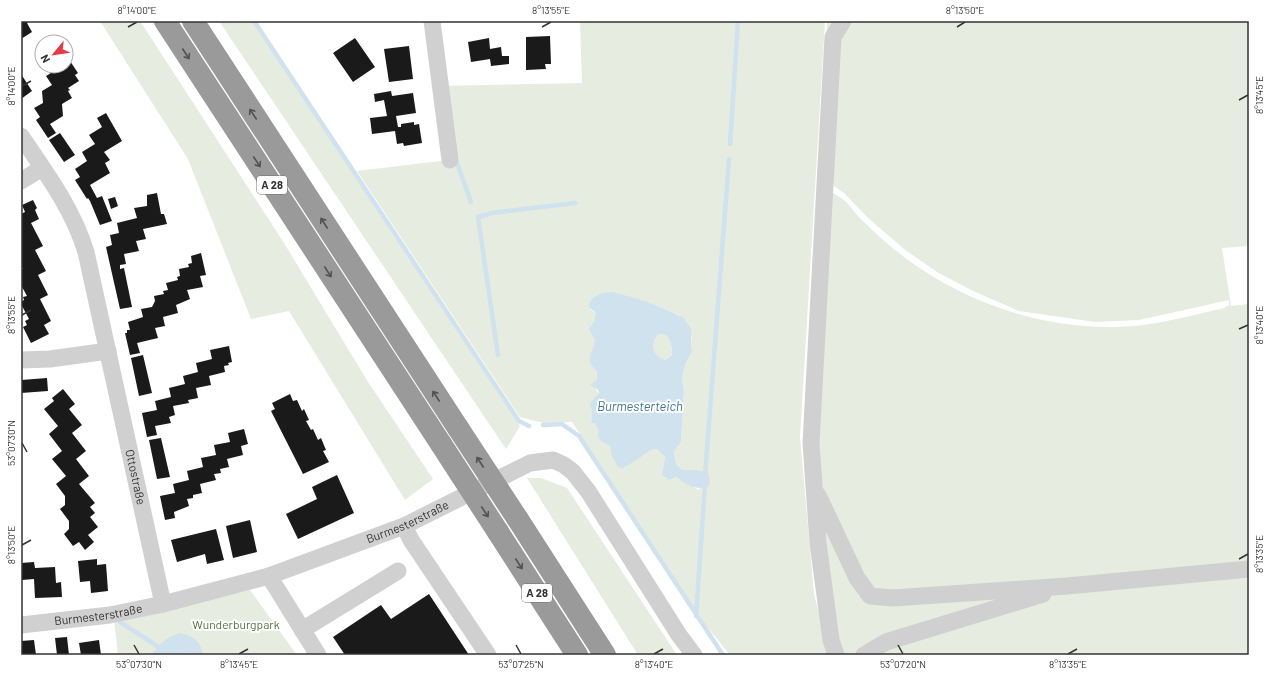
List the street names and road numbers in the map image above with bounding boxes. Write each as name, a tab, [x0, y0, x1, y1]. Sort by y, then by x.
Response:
road number: A 28	[257, 176, 287, 194]
street label: Ottostraße	[123, 448, 149, 506]
street label: Burmesterstraße	[364, 497, 451, 545]
road number: A 28	[522, 584, 552, 602]
street label: Burmesterstraße	[54, 600, 143, 627]

